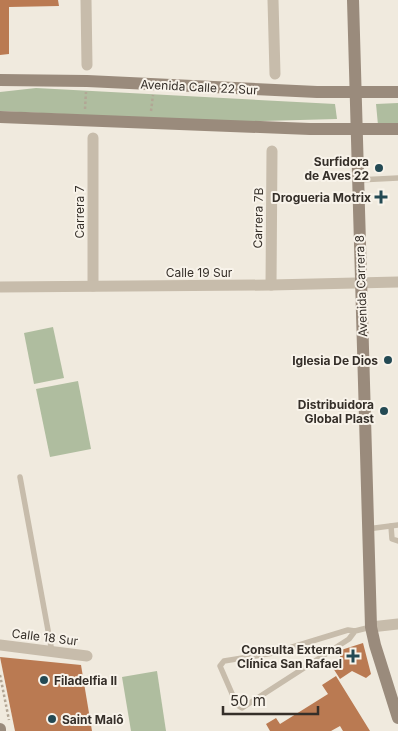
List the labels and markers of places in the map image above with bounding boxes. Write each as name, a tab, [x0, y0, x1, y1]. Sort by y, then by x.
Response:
place label: Surfidora de Aves 22	[304, 154, 369, 183]
marker: Surfidora de Aves 22	[373, 162, 385, 174]
place label: Drogueria Motrix	[272, 190, 371, 205]
marker: Drogueria Motrix	[375, 191, 387, 203]
place label: Iglesia De Dios	[292, 353, 378, 368]
marker: Iglesia De Dios	[382, 354, 394, 366]
place label: Distribuidora Global Plast	[298, 397, 375, 426]
marker: Distribuidora Global Plast	[378, 405, 390, 417]
place label: Consulta Externa Clínica San Rafael	[237, 642, 342, 671]
marker: Consulta Externa Clínica San Rafael	[346, 649, 360, 663]
place label: Filadelfia II	[54, 673, 117, 688]
marker: Filadelfia II	[38, 674, 50, 686]
place label: Saint Malô	[62, 712, 124, 727]
marker: Saint Malô	[46, 713, 58, 725]

